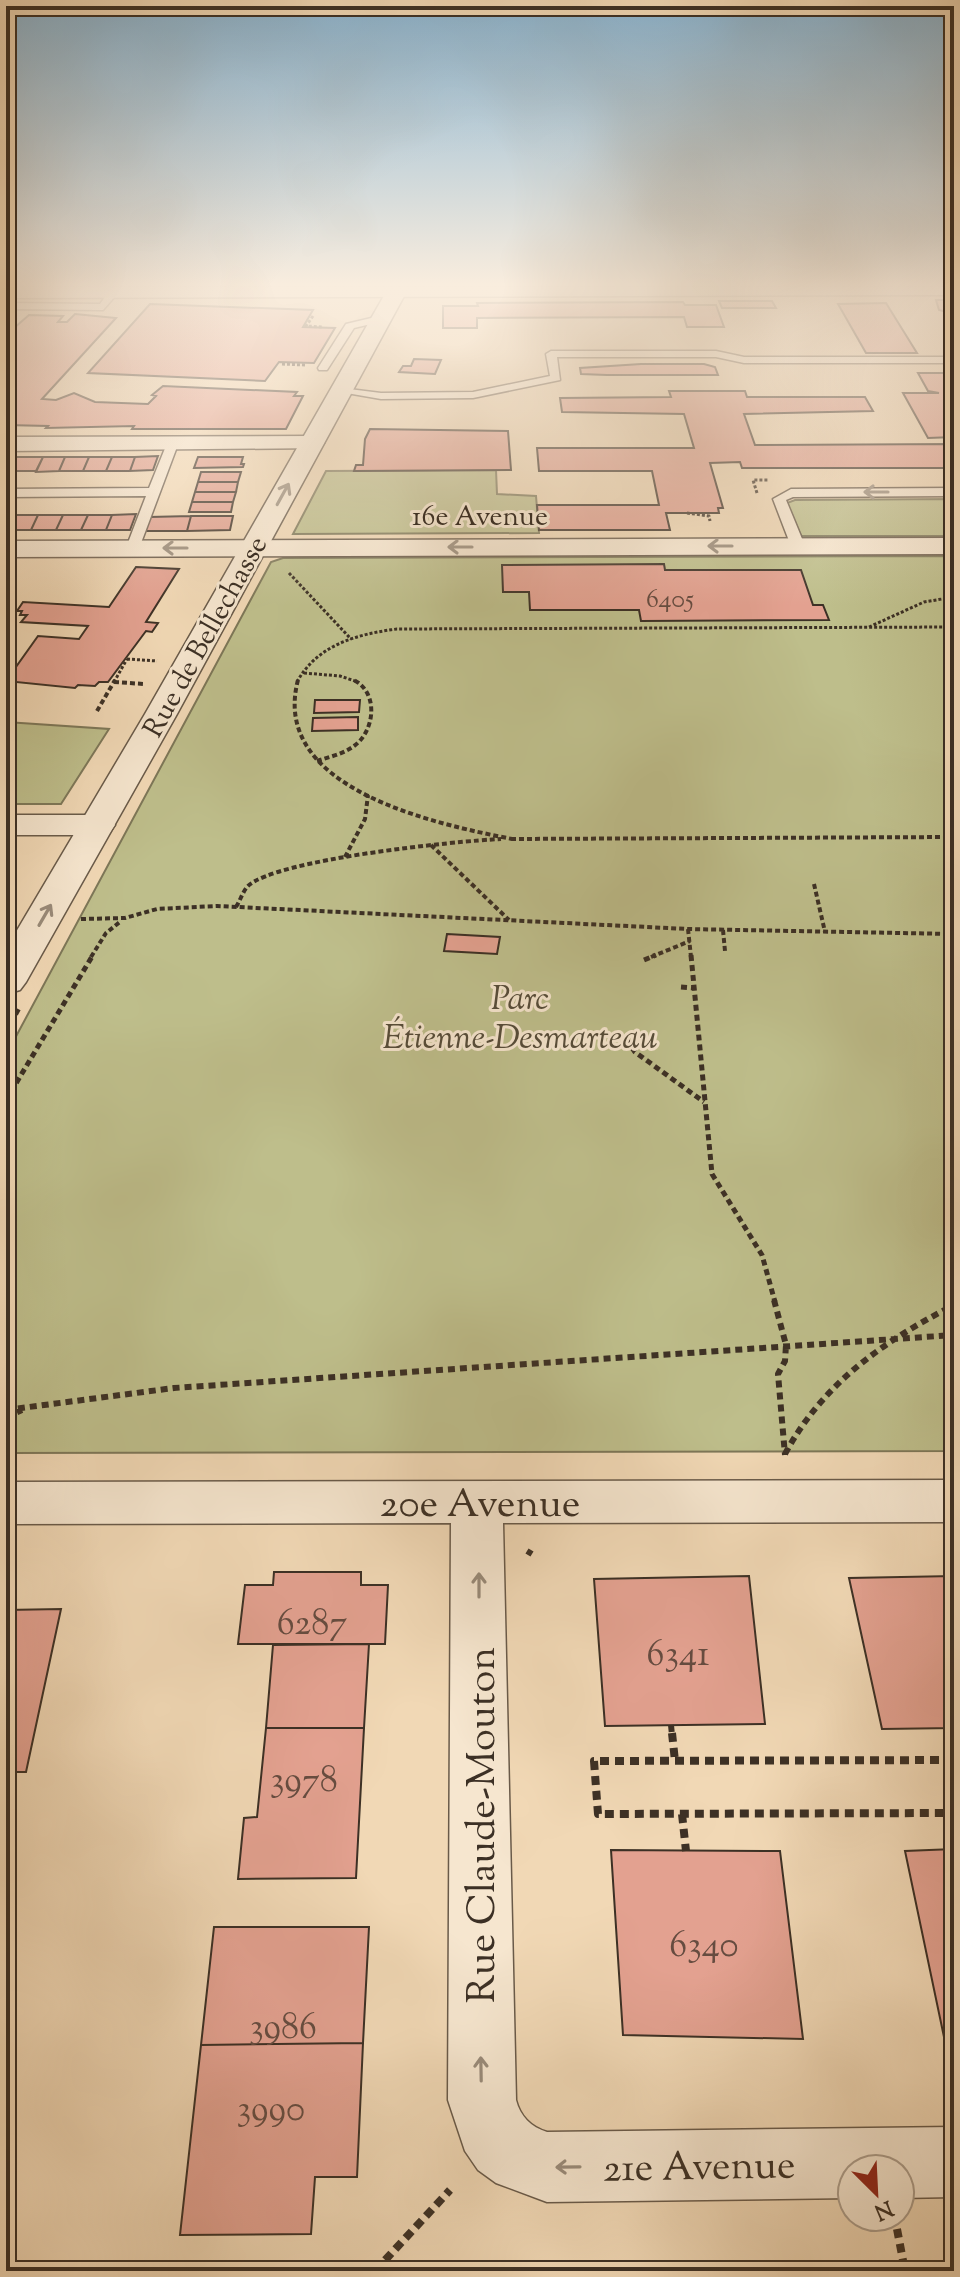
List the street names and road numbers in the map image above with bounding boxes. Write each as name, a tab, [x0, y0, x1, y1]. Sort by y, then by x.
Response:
street label: 16e Avenue	[412, 498, 548, 538]
street label: Rue de Bellechasse	[135, 529, 279, 745]
street label: 20e Avenue	[380, 1478, 580, 1535]
street label: Rue Claude-Mouton	[456, 1647, 513, 2003]
street label: 21e Avenue	[602, 2139, 796, 2200]

